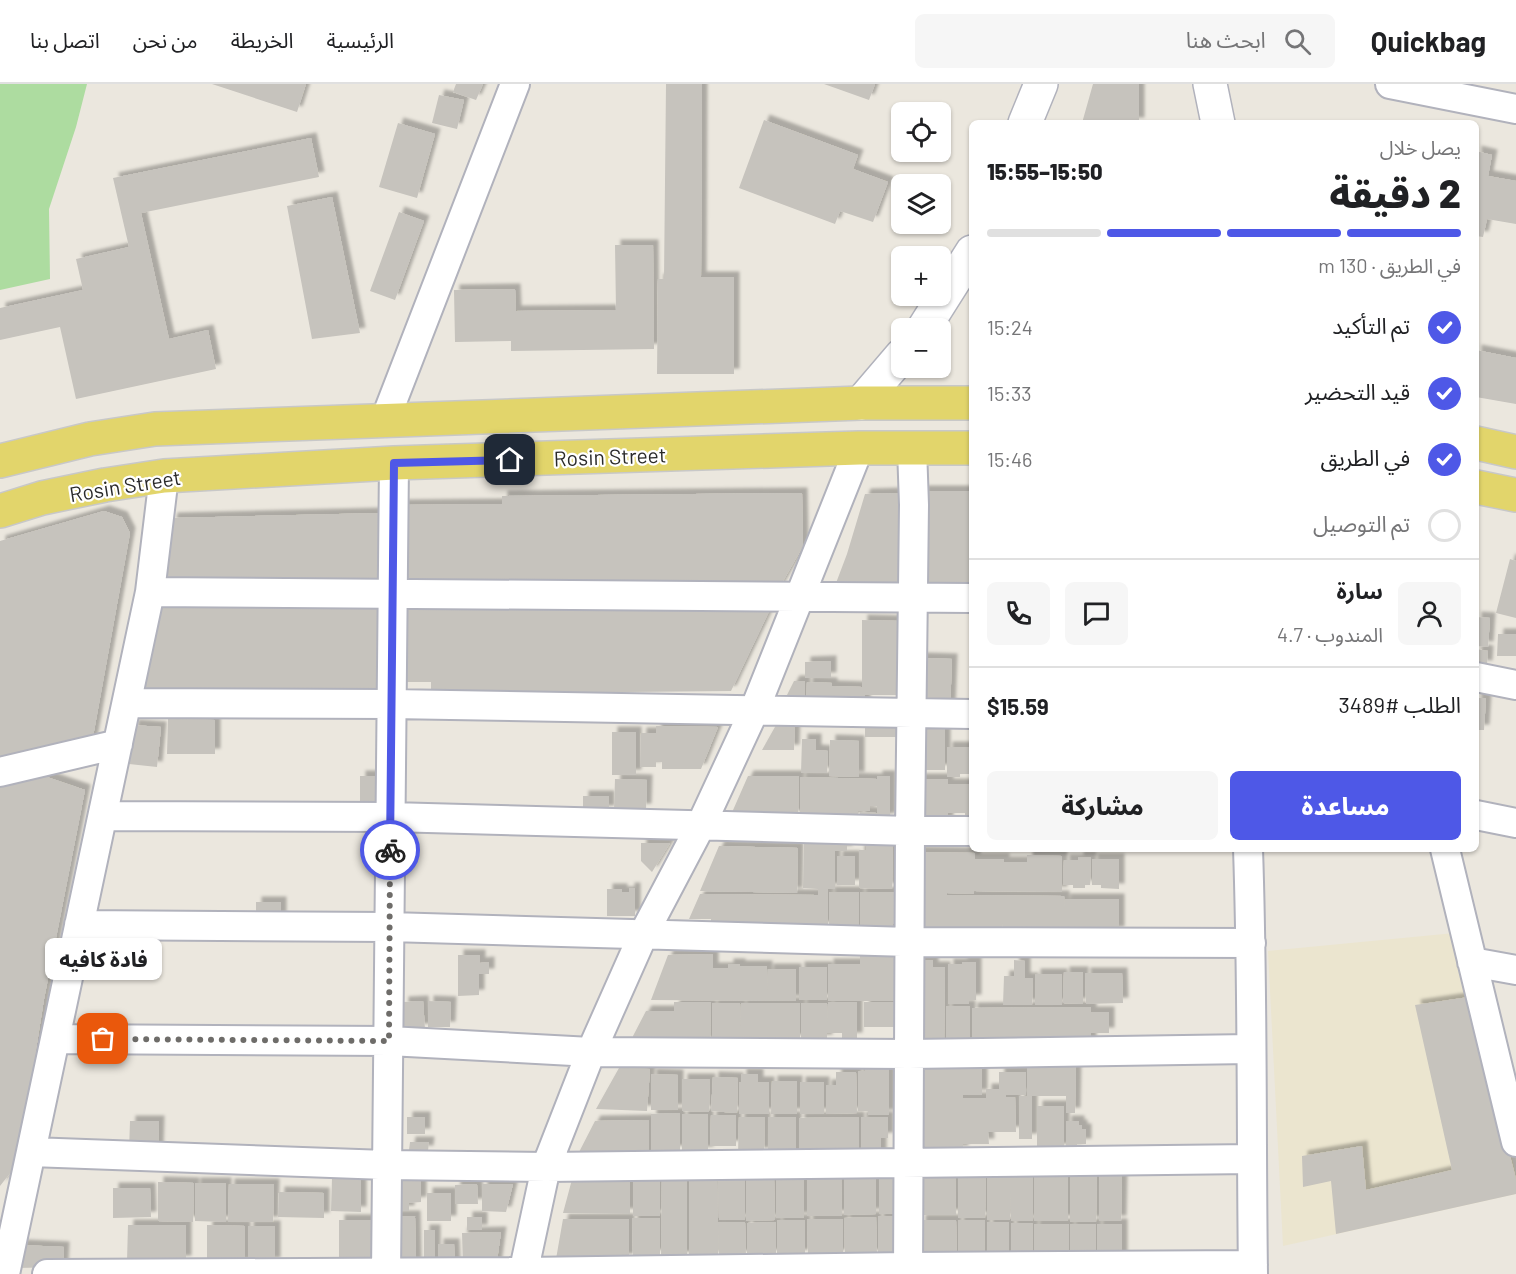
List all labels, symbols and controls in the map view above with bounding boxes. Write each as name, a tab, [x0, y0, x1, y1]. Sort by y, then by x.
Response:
search box	[915, 14, 1335, 68]
text: Quickbag	[1371, 24, 1486, 58]
icon: search	[1281, 25, 1314, 58]
text: ابحث هنا	[1186, 26, 1266, 52]
text: اتصل بنا	[30, 27, 100, 52]
text: من نحن	[133, 27, 198, 52]
text: الخريطة	[231, 27, 294, 52]
text: الرئيسية	[327, 27, 394, 52]
map controls	[891, 102, 951, 378]
button: locate	[891, 102, 951, 162]
text: يصل خلال	[1380, 135, 1461, 159]
text: 15:50–15:55	[987, 158, 1102, 184]
text: 2 دقيقة	[1329, 169, 1461, 216]
button: layers	[891, 174, 951, 234]
button: +	[891, 246, 951, 306]
text: في الطريق · 130 m	[1318, 253, 1461, 277]
icon: check	[1428, 311, 1461, 344]
text: تم التأكيد	[1332, 312, 1410, 338]
text: 15:24	[987, 315, 1033, 339]
button: −	[891, 318, 951, 378]
icon: check	[1428, 377, 1461, 410]
text: قيد التحضير	[1305, 378, 1410, 404]
text: 15:33	[987, 381, 1032, 405]
pin	[484, 434, 535, 485]
street label: Rosin Street	[553, 442, 667, 470]
icon: home	[493, 443, 526, 476]
icon: check	[1428, 443, 1461, 476]
text: في الطريق	[1321, 444, 1410, 470]
text: 15:46	[987, 447, 1032, 471]
street label: Rosin Street	[67, 464, 183, 506]
text: تم التوصيل	[1313, 510, 1410, 536]
text: سارة	[1337, 577, 1383, 603]
button: phone	[987, 582, 1050, 645]
button: chat	[1065, 582, 1128, 645]
button: person	[1398, 582, 1461, 645]
text: المندوب · 4.7	[1277, 622, 1383, 646]
text: الطلب #3489	[1338, 691, 1461, 717]
text: $15.59	[987, 693, 1049, 719]
button: مشاركة	[987, 771, 1218, 840]
button: مساعدة	[1230, 771, 1461, 840]
courier	[360, 820, 420, 880]
icon: bike	[374, 834, 407, 867]
callout: فادة كافيه	[45, 937, 162, 979]
text: فادة كافيه	[59, 947, 148, 971]
pin	[77, 1013, 128, 1064]
icon: bag	[86, 1022, 119, 1055]

